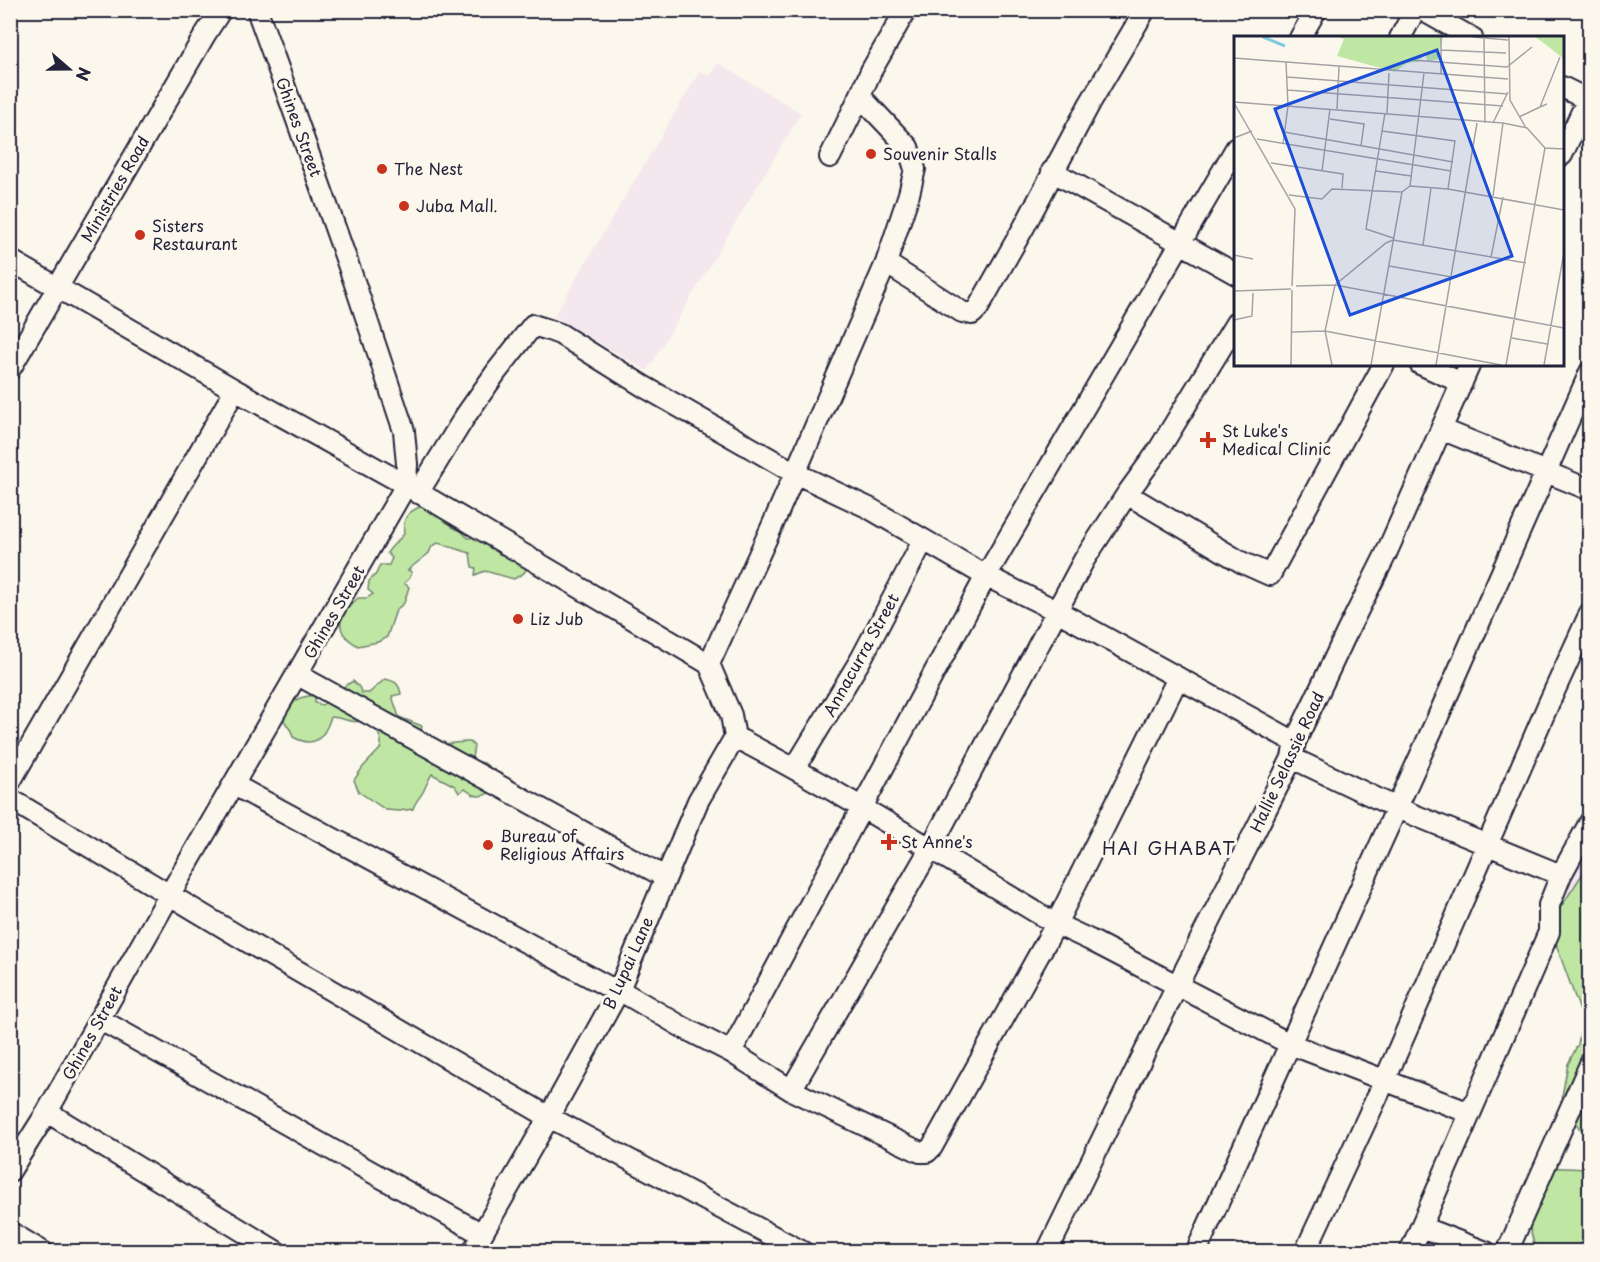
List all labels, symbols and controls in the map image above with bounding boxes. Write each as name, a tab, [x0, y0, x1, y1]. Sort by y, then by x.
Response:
inset map	[1234, 36, 1564, 366]
north arrow	[39, 39, 99, 99]
text: N	[71, 64, 97, 85]
street label: Ghines Street	[271, 73, 329, 180]
street label: Ministries Road	[74, 131, 154, 246]
place label: Souvenir Stalls	[883, 141, 997, 165]
marker: Souvenir Stalls	[864, 147, 878, 161]
place label: The Nest	[394, 156, 463, 180]
marker: The Nest	[375, 162, 389, 176]
place label: Juba Mall.	[416, 193, 498, 217]
marker: Juba Mall.	[397, 199, 411, 213]
place label: Sisters Restaurant	[152, 213, 238, 255]
marker: Sisters Restaurant	[133, 228, 147, 242]
place label: St Luke's Medical Clinic	[1222, 418, 1331, 460]
marker: St Luke's Medical Clinic	[1199, 431, 1217, 449]
street label: Ghines Street	[297, 560, 370, 663]
street label: Annacurra Street	[816, 588, 904, 720]
place label: Liz Jub	[530, 606, 583, 630]
marker: Liz Jub	[511, 612, 525, 626]
street label: Hallie Selassie Road	[1243, 687, 1329, 836]
place label: Bureau of Religious Affairs	[500, 823, 624, 865]
place label: St Anne's	[901, 829, 973, 853]
district label: HAI GHABAT	[1102, 834, 1236, 861]
marker: St Anne's	[882, 835, 896, 849]
marker: Bureau of Religious Affairs	[481, 838, 495, 852]
street label: B Lupai Lane	[596, 912, 658, 1013]
street label: Ghines Street	[55, 981, 127, 1084]

